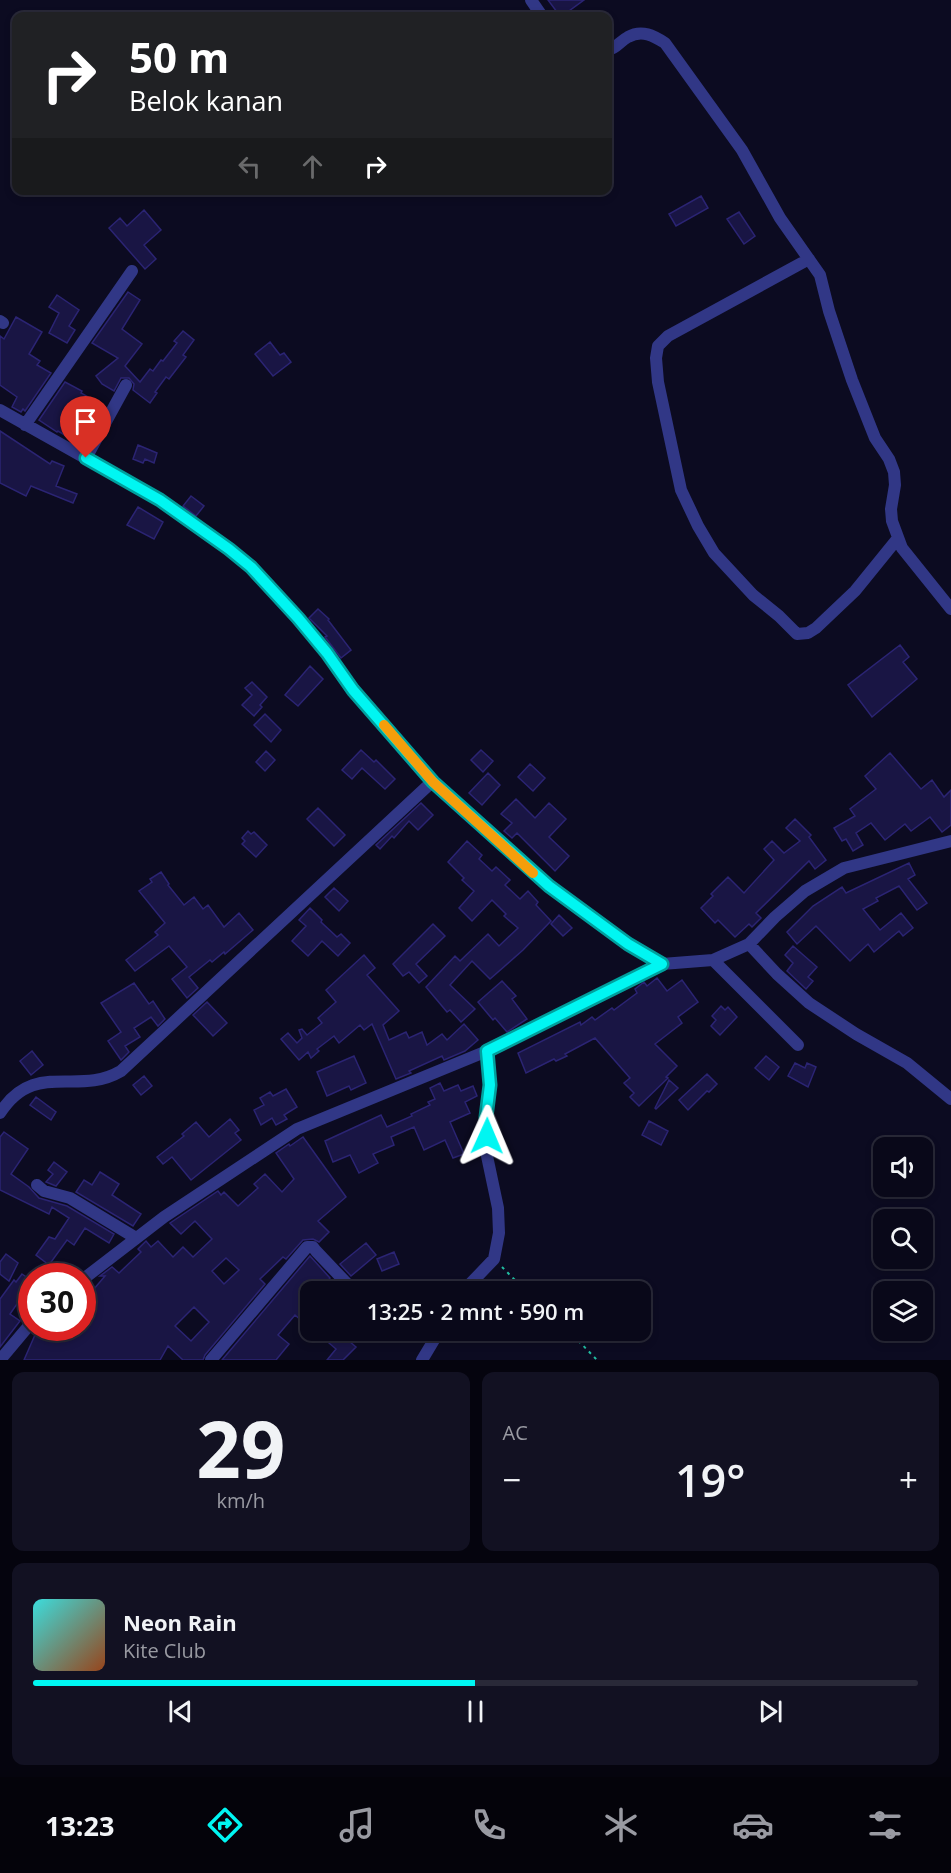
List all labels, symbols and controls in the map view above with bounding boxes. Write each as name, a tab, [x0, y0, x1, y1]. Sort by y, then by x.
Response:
text: 50 m	[129, 28, 229, 85]
icon: right	[30, 36, 108, 114]
text: Belok kanan	[129, 82, 283, 119]
icon: left	[233, 150, 266, 183]
icon: ahead	[296, 150, 329, 183]
icon: right	[359, 150, 392, 183]
pin	[60, 396, 111, 458]
icon: arrive	[69, 405, 102, 438]
position arrow	[455, 1104, 519, 1168]
map controls	[873, 1137, 933, 1341]
button: sound	[873, 1137, 933, 1197]
button: search	[873, 1209, 933, 1269]
speed limit sign: 30	[18, 1263, 96, 1341]
button: layers	[873, 1281, 933, 1341]
text: 13:25 · 2 mnt · 590 m	[367, 1296, 584, 1326]
text: 29	[196, 1395, 285, 1501]
text: AC	[503, 1419, 528, 1446]
text: 19°	[675, 1449, 746, 1510]
text: −	[503, 1457, 521, 1502]
text: +	[899, 1457, 918, 1502]
text: km/h	[216, 1487, 265, 1514]
text: Neon Rain	[123, 1607, 237, 1637]
text: Kite Club	[123, 1637, 206, 1664]
icon: previous	[164, 1695, 197, 1728]
icon: pause	[459, 1695, 492, 1728]
icon: next	[754, 1695, 787, 1728]
icon: directions	[204, 1804, 246, 1846]
icon: music	[336, 1804, 378, 1846]
icon: phone	[468, 1804, 510, 1846]
icon: climate	[600, 1804, 642, 1846]
icon: car	[732, 1804, 774, 1846]
icon: filters	[864, 1804, 906, 1846]
text: 13:23	[45, 1807, 114, 1844]

